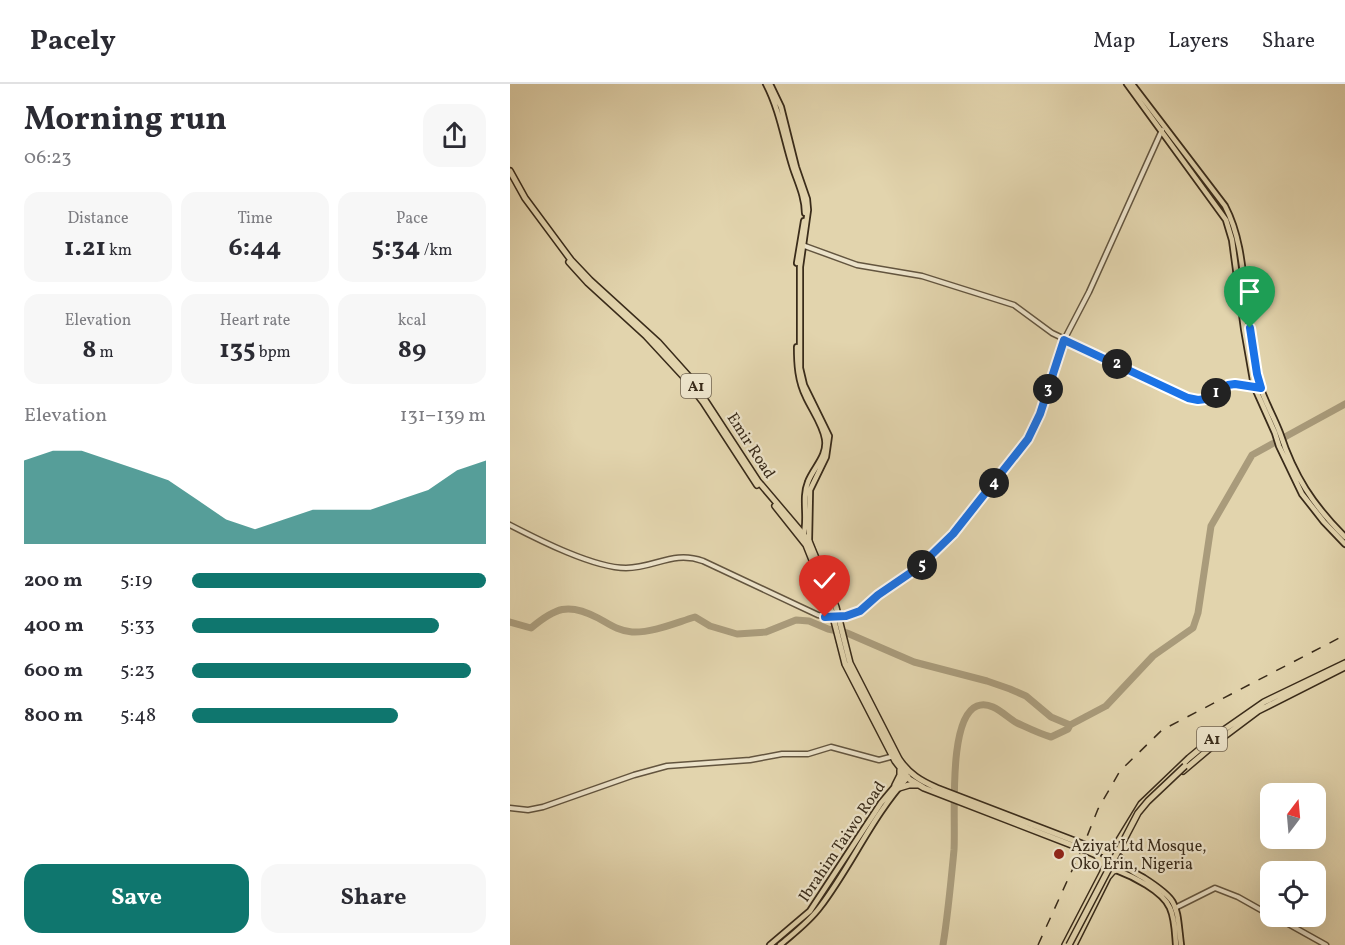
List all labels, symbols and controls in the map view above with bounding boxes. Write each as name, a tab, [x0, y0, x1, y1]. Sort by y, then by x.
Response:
text: Pacely	[30, 22, 116, 61]
text: Map	[1093, 27, 1135, 56]
text: Layers	[1168, 27, 1229, 56]
text: Share	[1262, 27, 1315, 56]
text: Morning run	[24, 98, 227, 144]
button: share	[423, 104, 486, 167]
text: 06:23	[24, 144, 72, 172]
text: Distance	[67, 208, 129, 230]
text: Time	[237, 208, 273, 230]
text: Pace	[396, 208, 428, 230]
text: 1.21	[64, 230, 106, 266]
text: 6:44	[228, 230, 282, 266]
text: 5:34	[372, 230, 420, 266]
text: km	[106, 240, 132, 262]
text: /km	[420, 240, 452, 262]
pin	[1224, 266, 1275, 328]
icon: arrive	[1233, 275, 1266, 308]
text: Elevation	[65, 310, 131, 332]
text: Heart rate	[220, 310, 290, 332]
text: kcal	[398, 310, 426, 332]
text: 8	[82, 332, 96, 368]
text: 135	[219, 332, 255, 368]
text: 89	[398, 332, 426, 368]
text: m	[96, 342, 114, 364]
text: bpm	[255, 342, 291, 364]
pin: 2	[1102, 349, 1132, 379]
text: 2	[1113, 353, 1121, 375]
road number: A1	[681, 374, 711, 398]
pin: 3	[1033, 374, 1063, 404]
text: 3	[1044, 378, 1052, 400]
pin: 1	[1201, 378, 1231, 408]
text: 1	[1213, 382, 1219, 404]
text: Elevation	[24, 402, 107, 430]
text: 131–139 m	[400, 402, 486, 430]
street label: Emir Road	[721, 409, 780, 483]
pin: 4	[979, 468, 1009, 498]
text: 4	[989, 472, 999, 494]
pin: 5	[907, 550, 937, 580]
text: 5	[918, 554, 926, 576]
pin	[799, 555, 850, 617]
icon: check	[808, 564, 841, 597]
text: 200 m	[24, 567, 82, 595]
text: 5:19	[120, 567, 152, 595]
text: 400 m	[24, 612, 84, 640]
text: 5:33	[120, 612, 155, 640]
text: 600 m	[24, 657, 83, 685]
text: 5:23	[120, 657, 155, 685]
text: 800 m	[24, 702, 83, 730]
text: 5:48	[120, 702, 156, 730]
road number: A1	[1197, 727, 1227, 751]
street label: Ibrahim Taiwo Road	[794, 777, 891, 907]
north arrow	[1260, 783, 1326, 849]
map controls	[1260, 783, 1326, 927]
place label: Aziyat Ltd Mosque, Oko Erin, Nigeria	[1071, 836, 1206, 876]
marker: Aziyat Ltd Mosque, Oko Erin, Nigeria	[1052, 847, 1066, 861]
button: locate	[1260, 861, 1326, 927]
button: Save	[24, 864, 249, 933]
button: Share	[261, 864, 486, 933]

